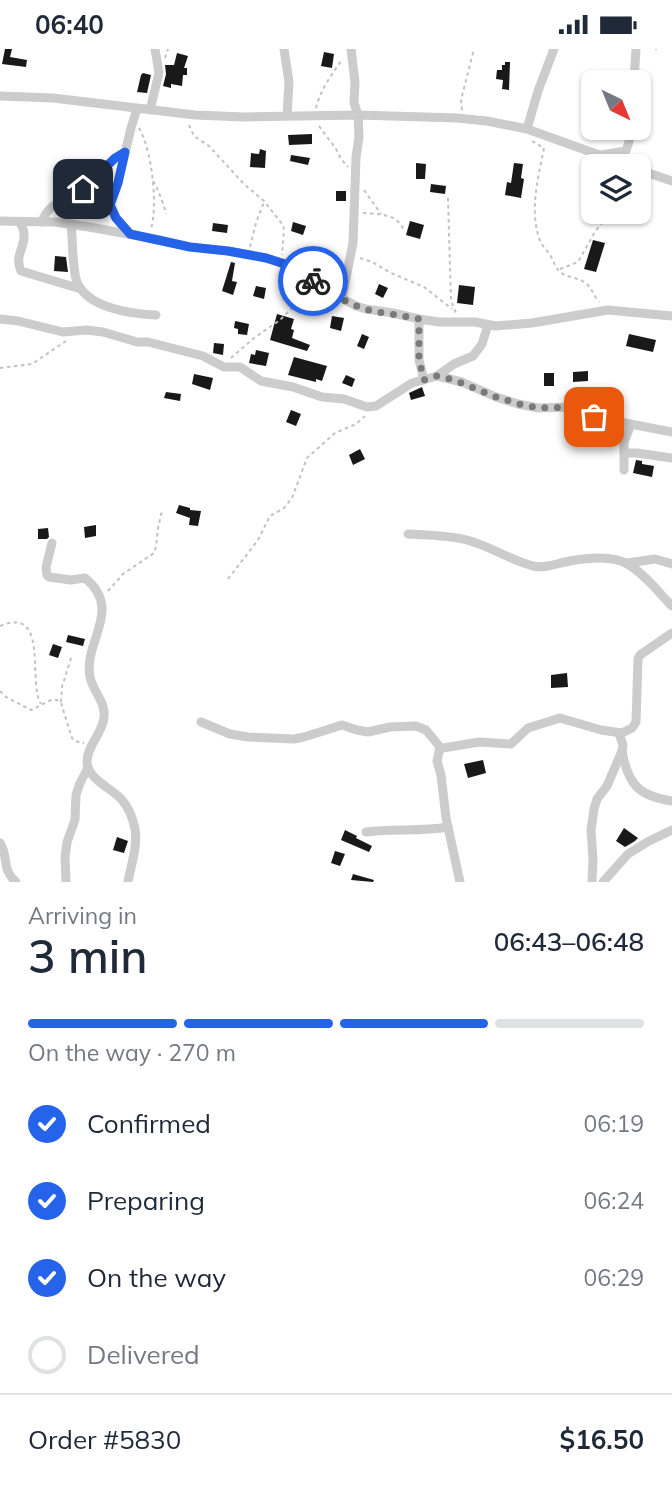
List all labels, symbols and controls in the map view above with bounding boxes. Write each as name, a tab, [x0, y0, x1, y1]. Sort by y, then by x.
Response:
text: 06:40	[35, 8, 104, 41]
north arrow	[581, 70, 651, 140]
map controls	[581, 70, 651, 224]
button: layers	[581, 154, 651, 224]
pin	[53, 159, 113, 219]
icon: home	[64, 170, 102, 208]
courier	[278, 246, 348, 316]
icon: bike	[294, 262, 332, 300]
pin	[564, 387, 624, 447]
icon: bag	[575, 398, 613, 436]
text: Arriving in	[28, 901, 137, 930]
text: 06:43–06:48	[494, 925, 644, 958]
text: 3 min	[28, 927, 147, 985]
text: On the way · 270 m	[28, 1038, 236, 1067]
icon: check	[28, 1105, 66, 1143]
text: Confirmed	[87, 1107, 211, 1140]
text: 06:19	[584, 1109, 644, 1138]
icon: check	[28, 1182, 66, 1220]
text: Preparing	[87, 1184, 205, 1217]
text: 06:24	[584, 1186, 644, 1215]
icon: check	[28, 1259, 66, 1297]
text: On the way	[87, 1261, 226, 1294]
text: 06:29	[584, 1263, 644, 1292]
text: Delivered	[87, 1338, 200, 1371]
text: Order #5830	[28, 1423, 181, 1456]
text: $16.50	[560, 1423, 644, 1456]

